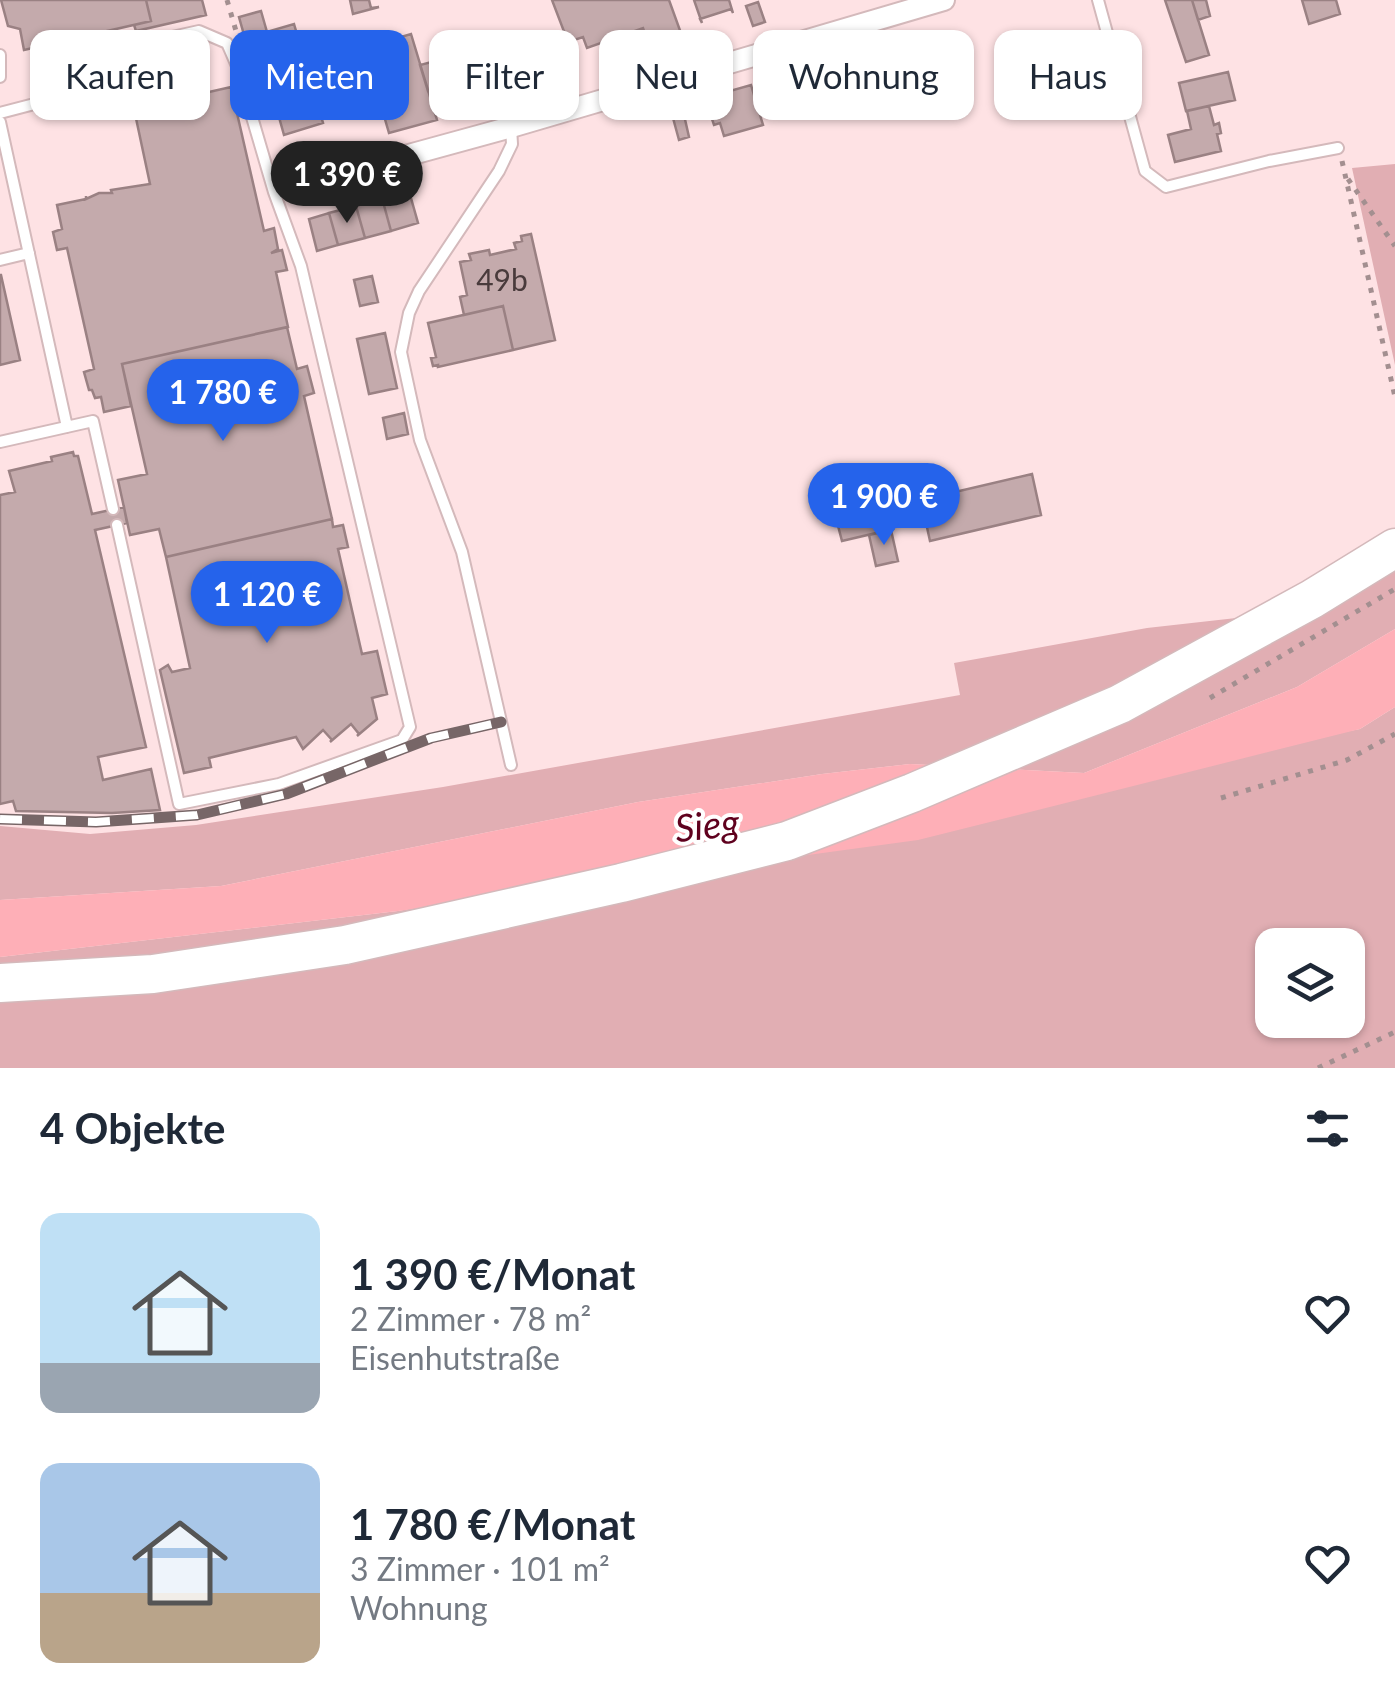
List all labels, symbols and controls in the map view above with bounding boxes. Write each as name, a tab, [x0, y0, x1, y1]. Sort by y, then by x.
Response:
chip: Kaufen	[30, 30, 210, 120]
chip: Mieten	[230, 30, 409, 120]
chip: Filter	[429, 30, 579, 120]
chip: Neu	[599, 30, 733, 120]
chip: Wohnung	[753, 30, 974, 120]
chip: Haus	[994, 30, 1142, 120]
pin: 1 390 €	[255, 141, 439, 226]
text: 1 390 €	[293, 154, 401, 193]
house number: 49b	[476, 261, 528, 297]
pin: 1 780 €	[131, 359, 315, 444]
text: 1 780 €	[169, 372, 277, 411]
pin: 1 900 €	[792, 463, 976, 548]
text: 1 900 €	[830, 476, 938, 515]
pin: 1 120 €	[175, 561, 359, 646]
text: 1 120 €	[213, 574, 321, 613]
water label: Sieg	[673, 798, 742, 850]
map controls	[1255, 928, 1365, 1038]
button: layers	[1255, 928, 1365, 1038]
icon: filters	[1300, 1101, 1355, 1156]
text: 4 Objekte	[40, 1103, 225, 1153]
text: 1 390 €/Monat	[350, 1249, 635, 1299]
icon: home	[120, 1253, 240, 1373]
icon: heart	[1300, 1286, 1355, 1341]
text: 2 Zimmer · 78 m²	[350, 1299, 591, 1338]
text: Eisenhutstraße	[350, 1338, 560, 1377]
text: 1 780 €/Monat	[350, 1499, 635, 1549]
icon: home	[120, 1503, 240, 1623]
icon: heart	[1300, 1536, 1355, 1591]
text: 3 Zimmer · 101 m²	[350, 1549, 610, 1588]
text: Wohnung	[350, 1588, 488, 1627]

